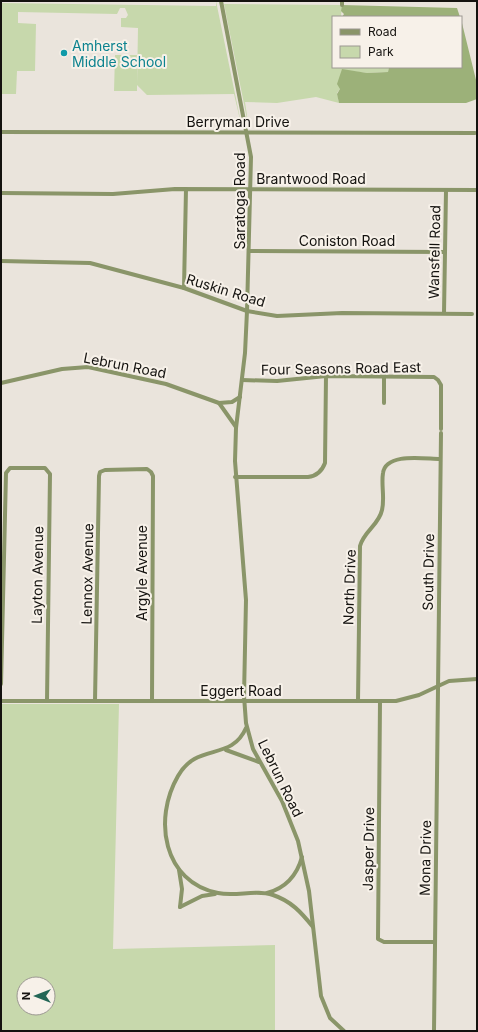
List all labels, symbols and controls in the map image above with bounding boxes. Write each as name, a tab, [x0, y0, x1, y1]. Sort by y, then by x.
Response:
legend	[332, 16, 462, 68]
text: Road	[368, 24, 397, 39]
place label: Amherst Middle School	[72, 37, 166, 70]
text: Park	[368, 44, 394, 59]
marker: Amherst Middle School	[59, 48, 69, 58]
street label: Berryman Drive	[186, 113, 290, 130]
street label: Saratoga Road	[231, 153, 248, 249]
street label: Brantwood Road	[256, 170, 366, 187]
street label: Wansfell Road	[425, 205, 443, 299]
street label: Coniston Road	[299, 232, 395, 249]
street label: Ruskin Road	[184, 270, 268, 310]
street label: Lebrun Road	[82, 349, 168, 381]
street label: Four Seasons Road East	[261, 358, 422, 378]
street label: Lennox Avenue	[78, 523, 96, 625]
street label: Argyle Avenue	[133, 525, 150, 621]
street label: Layton Avenue	[28, 526, 46, 624]
street label: South Drive	[419, 533, 437, 611]
street label: North Drive	[339, 549, 359, 625]
street label: Eggert Road	[200, 682, 282, 699]
street label: Lebrun Road	[255, 736, 307, 820]
street label: Jasper Drive	[359, 807, 377, 891]
street label: Mona Drive	[416, 820, 434, 896]
north arrow	[16, 976, 56, 1016]
text: N	[19, 992, 33, 1000]

